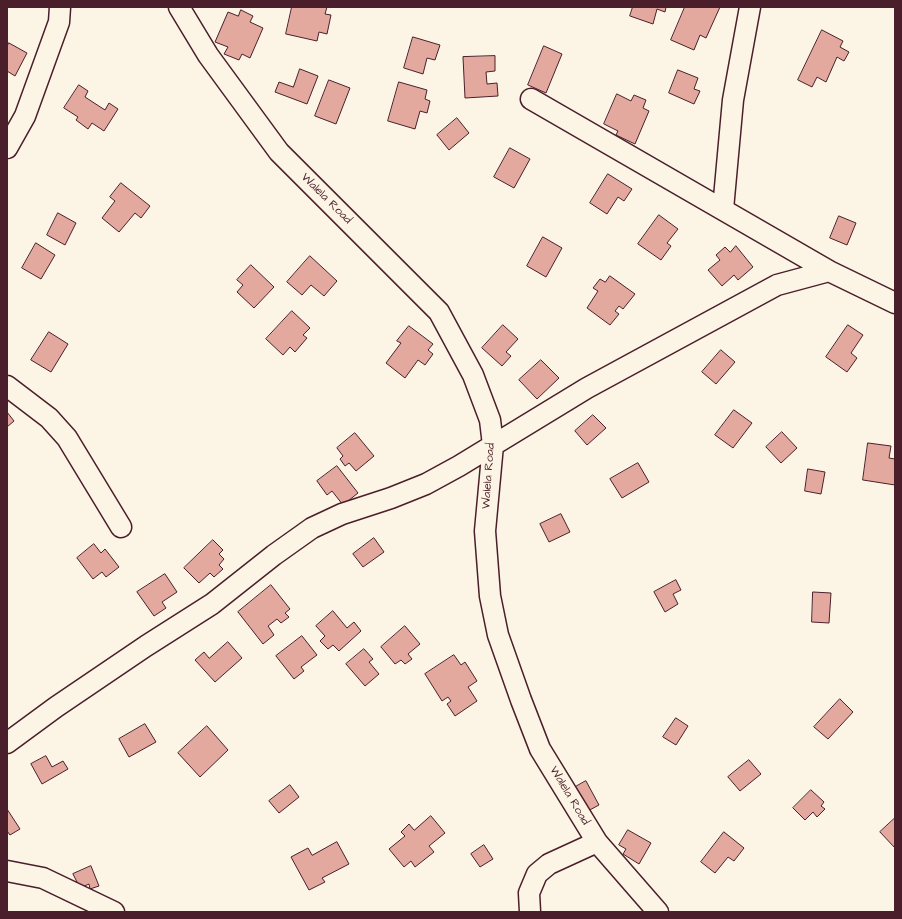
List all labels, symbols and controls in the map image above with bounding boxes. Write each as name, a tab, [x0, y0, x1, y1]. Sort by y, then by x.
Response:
street label: Walela Road	[298, 171, 354, 227]
street label: Walela Road	[480, 443, 498, 509]
street label: Walela Road	[546, 764, 592, 828]

